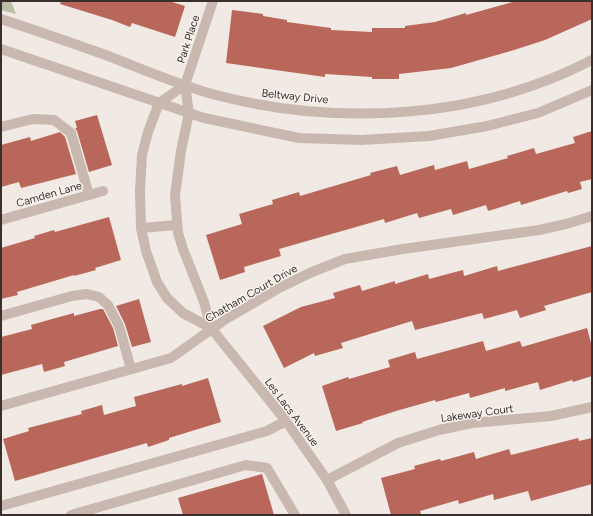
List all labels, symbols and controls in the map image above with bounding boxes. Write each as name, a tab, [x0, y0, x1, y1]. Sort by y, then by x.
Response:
street label: Park Place	[175, 13, 202, 65]
street label: Beltway Drive	[261, 87, 329, 106]
street label: Camden Lane	[15, 179, 83, 210]
street label: Chatham Court Drive	[203, 262, 300, 325]
street label: Les Lacs Avenue	[262, 376, 321, 449]
street label: Lakeway Court	[440, 402, 514, 425]

